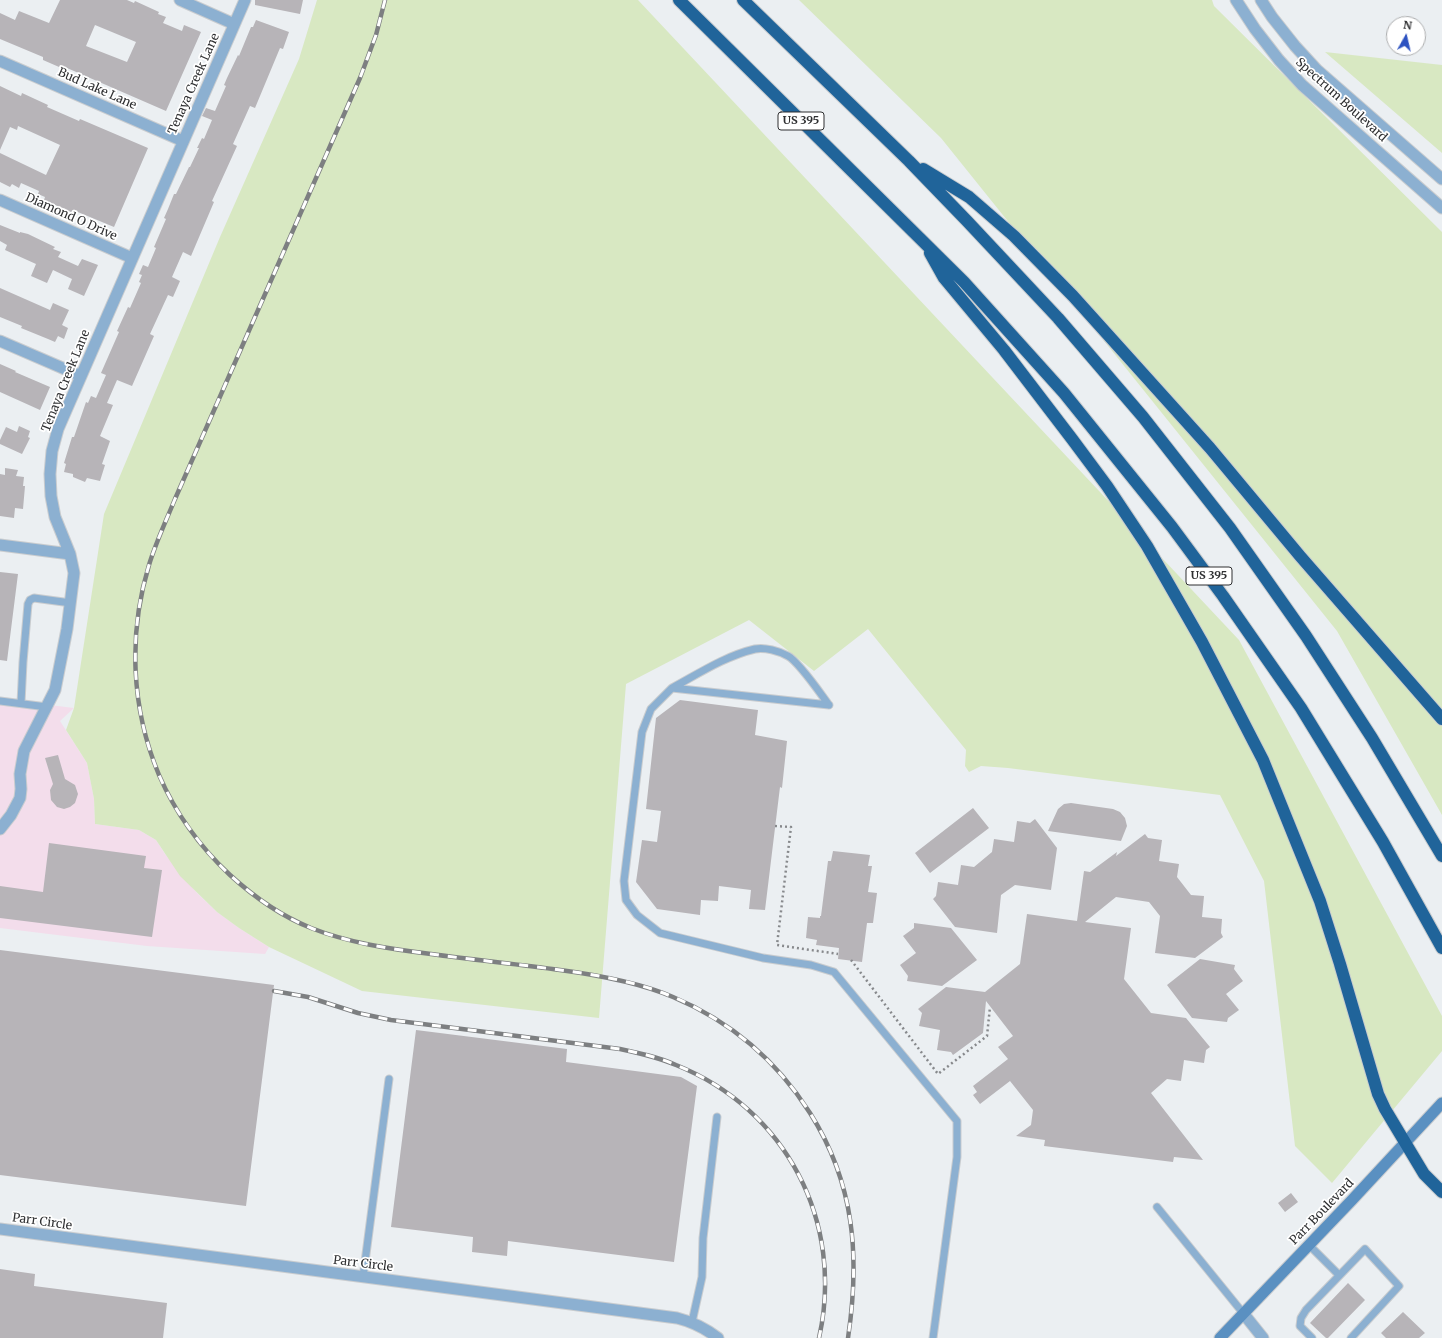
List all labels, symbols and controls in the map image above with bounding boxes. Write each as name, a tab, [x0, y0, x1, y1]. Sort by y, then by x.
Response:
north arrow	[1386, 16, 1426, 56]
text: N	[1402, 18, 1413, 33]
street label: Tenaya Creek Lane	[165, 31, 223, 137]
street label: Spectrum Boulevard	[1292, 55, 1390, 145]
street label: Bud Lake Lane	[55, 65, 139, 113]
road number: US 395	[778, 112, 824, 130]
street label: Diamond O Drive	[23, 190, 119, 244]
street label: Tenaya Creek Lane	[39, 328, 93, 434]
road number: US 395	[1186, 567, 1232, 585]
street label: Parr Boulevard	[1287, 1176, 1357, 1248]
street label: Parr Circle	[11, 1211, 73, 1233]
street label: Parr Circle	[332, 1253, 394, 1275]

